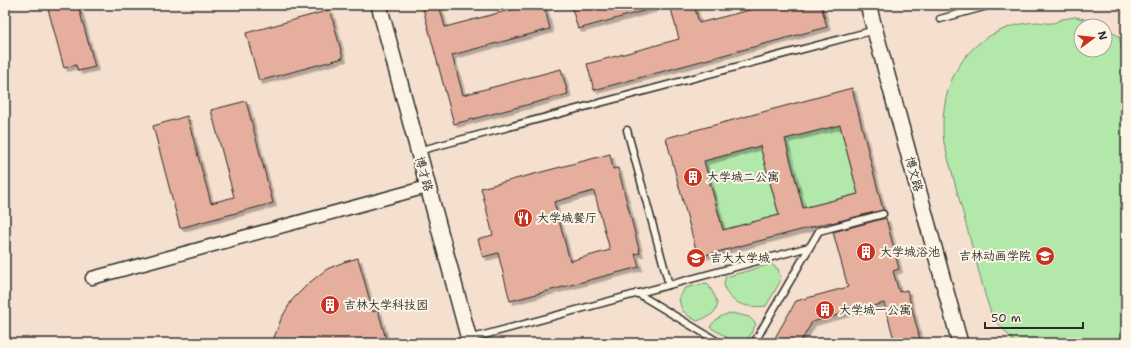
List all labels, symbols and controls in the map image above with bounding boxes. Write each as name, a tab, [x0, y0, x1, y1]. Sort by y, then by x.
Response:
north arrow	[1073, 18, 1113, 58]
text: N	[1094, 29, 1111, 42]
street label: 博才路	[411, 154, 437, 194]
street label: 博文路	[902, 155, 926, 193]
building icon: 大学城二公寓	[682, 166, 704, 188]
place label: 大学城二公寓	[707, 169, 779, 185]
restaurant icon: 大学城餐厅	[512, 207, 534, 229]
place label: 大学城餐厅	[537, 210, 597, 226]
building icon: 大学城浴池	[855, 241, 877, 263]
place label: 大学城浴池	[880, 244, 940, 260]
school or university icon: 吉林动画学院	[1034, 245, 1056, 267]
school or university icon: 吉大大学城	[685, 247, 707, 269]
place label: 吉林动画学院	[959, 248, 1031, 264]
place label: 吉大大学城	[710, 250, 770, 266]
building icon: 吉林大学科技园	[319, 294, 341, 316]
place label: 吉林大学科技园	[344, 297, 428, 313]
building icon: 大学城一公寓	[814, 299, 836, 321]
place label: 大学城一公寓	[839, 302, 911, 318]
scale bar	[985, 304, 1083, 330]
text: 50 m	[991, 310, 1021, 326]

